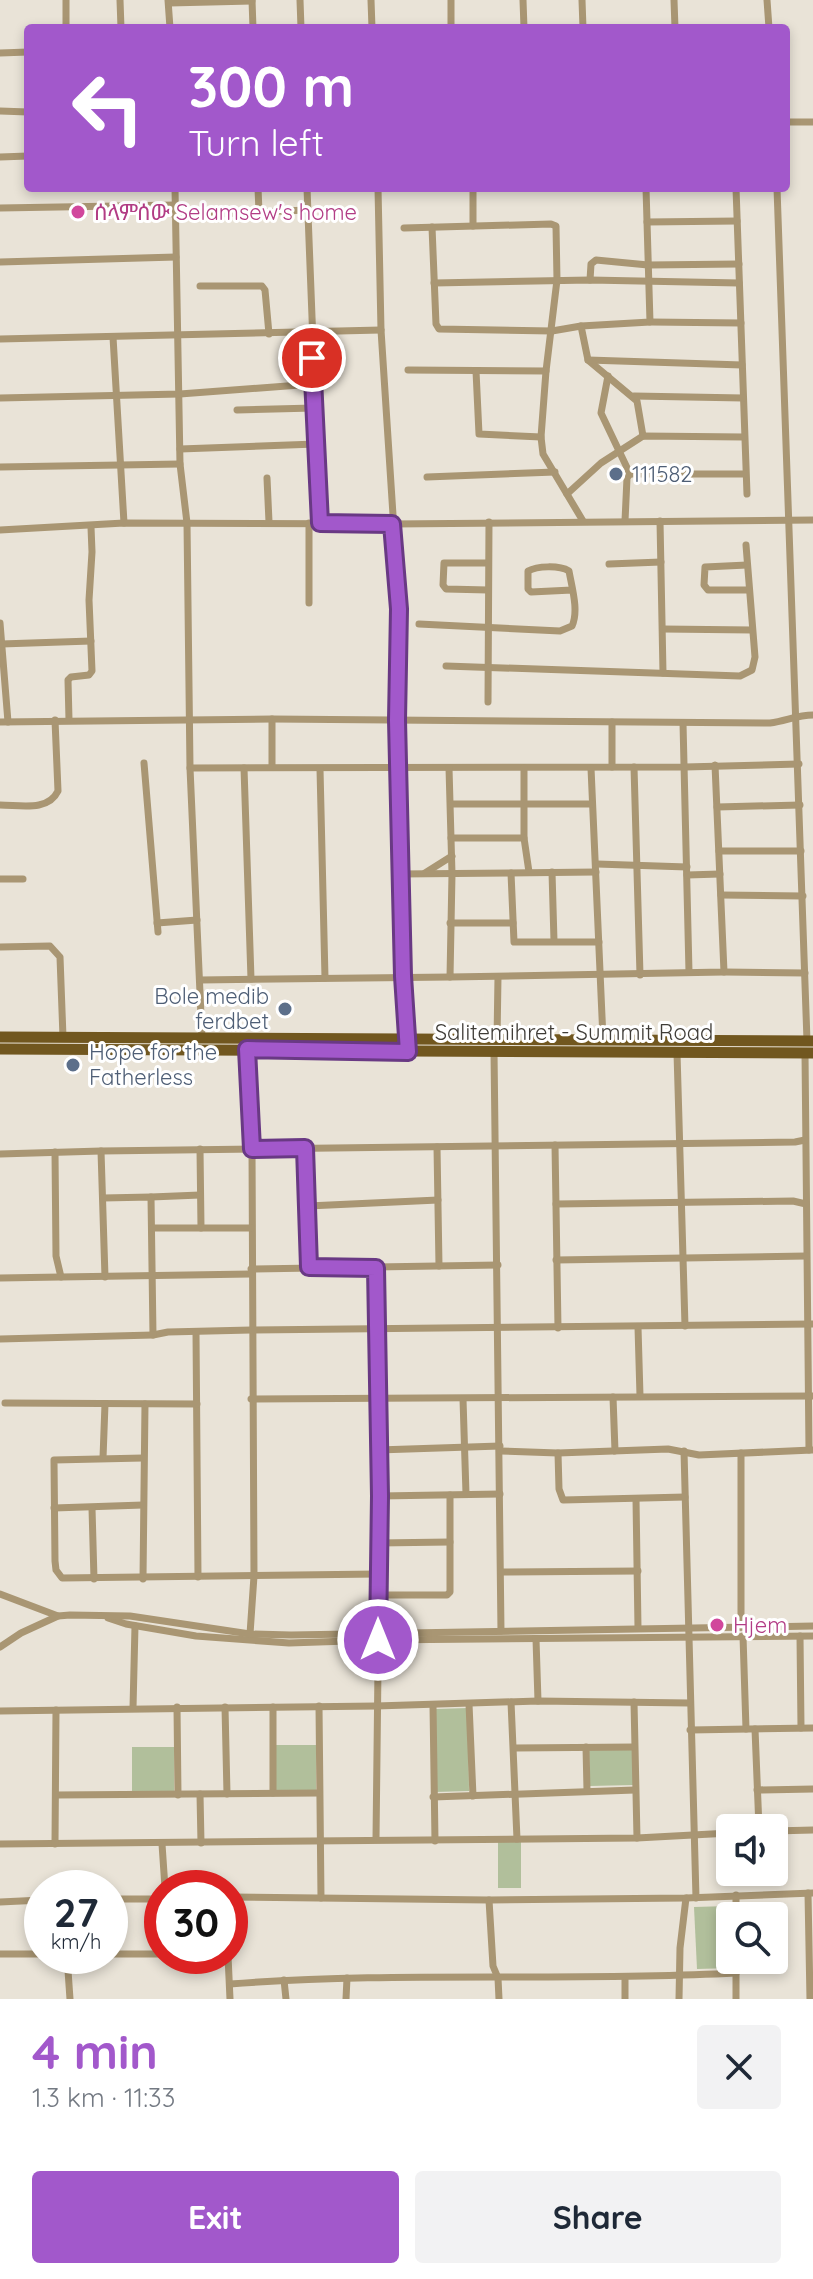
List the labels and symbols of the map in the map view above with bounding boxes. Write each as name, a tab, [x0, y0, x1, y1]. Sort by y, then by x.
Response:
place label: ሰላምሰው Selamsew's home	[94, 198, 357, 226]
marker: ሰላምሰው Selamsew's home	[69, 203, 87, 221]
pin	[278, 324, 346, 392]
place label: 111582	[632, 460, 692, 488]
marker: 111582	[607, 465, 625, 483]
place label: Bole medib ferdbet	[154, 982, 269, 1035]
marker: Bole medib ferdbet	[276, 1000, 294, 1018]
street label: Salitemihret - Summit Road	[435, 1018, 713, 1046]
place label: Hope for the Fatherless	[89, 1038, 217, 1091]
marker: Hope for the Fatherless	[64, 1056, 82, 1074]
position arrow	[336, 1598, 420, 1682]
place label: Hjem	[733, 1611, 787, 1639]
marker: Hjem	[708, 1616, 726, 1634]
speed limit sign: 30	[144, 1870, 248, 1974]

